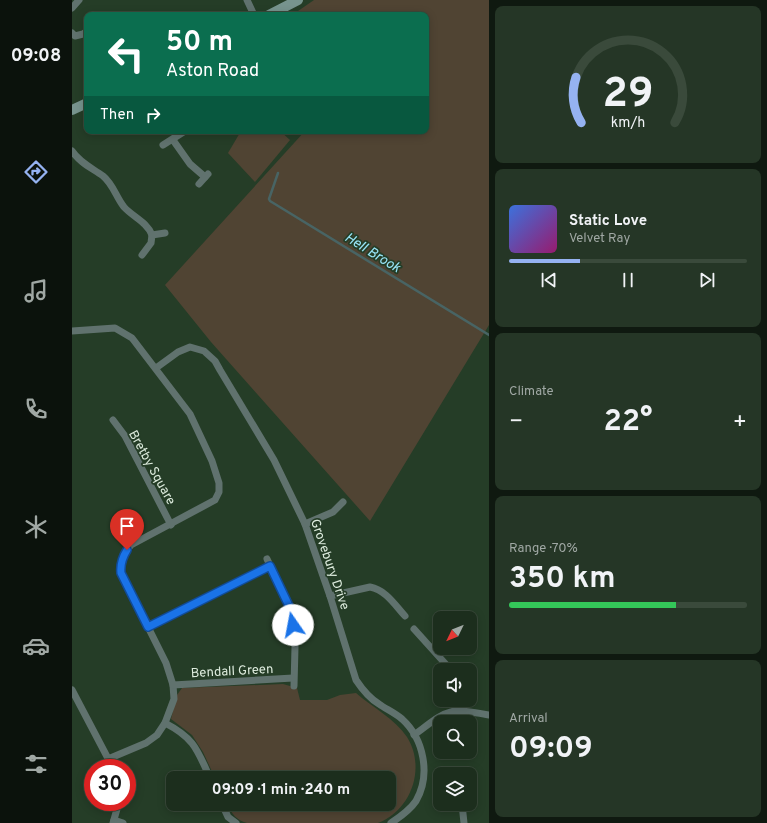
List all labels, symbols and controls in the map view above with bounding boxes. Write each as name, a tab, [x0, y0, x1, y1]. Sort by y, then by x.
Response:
text: 50 m	[166, 25, 233, 61]
icon: left	[100, 28, 152, 80]
text: 09:08	[11, 45, 61, 68]
text: Aston Road	[166, 60, 259, 83]
text: 29	[603, 69, 654, 122]
icon: right	[142, 104, 164, 126]
text: Then	[100, 106, 134, 125]
text: km/h	[611, 113, 645, 131]
icon: directions	[22, 158, 50, 186]
text: Static Love	[569, 212, 647, 231]
water label: Hell Brook	[341, 229, 404, 278]
text: Velvet Ray	[569, 231, 630, 247]
icon: previous	[538, 269, 560, 291]
icon: pause	[617, 269, 639, 291]
icon: next	[696, 269, 718, 291]
icon: music	[22, 277, 50, 305]
text: Climate	[509, 384, 554, 400]
icon: phone	[22, 395, 50, 423]
text: 22°	[603, 404, 653, 441]
text: −	[509, 409, 523, 436]
text: +	[733, 409, 747, 436]
street label: Bretby Square	[124, 428, 178, 508]
pin	[110, 509, 144, 550]
icon: climate	[22, 513, 50, 541]
icon: arrive	[116, 515, 138, 537]
street label: Grovebury Drive	[306, 517, 352, 612]
text: Range · 70%	[509, 541, 578, 557]
text: 350 km	[509, 561, 616, 598]
position arrow	[272, 604, 314, 646]
north arrow	[433, 611, 477, 655]
map controls	[433, 611, 477, 811]
icon: car	[22, 632, 50, 660]
street label: Bendall Green	[190, 662, 274, 682]
button: sound	[433, 663, 477, 707]
text: Arrival	[509, 711, 548, 727]
button: search	[433, 715, 477, 759]
text: 09:09	[509, 731, 593, 768]
icon: filters	[22, 750, 50, 778]
speed limit sign: 30	[84, 759, 136, 811]
button: layers	[433, 767, 477, 811]
text: 09:09 · 1 min · 240 m	[212, 781, 350, 800]

